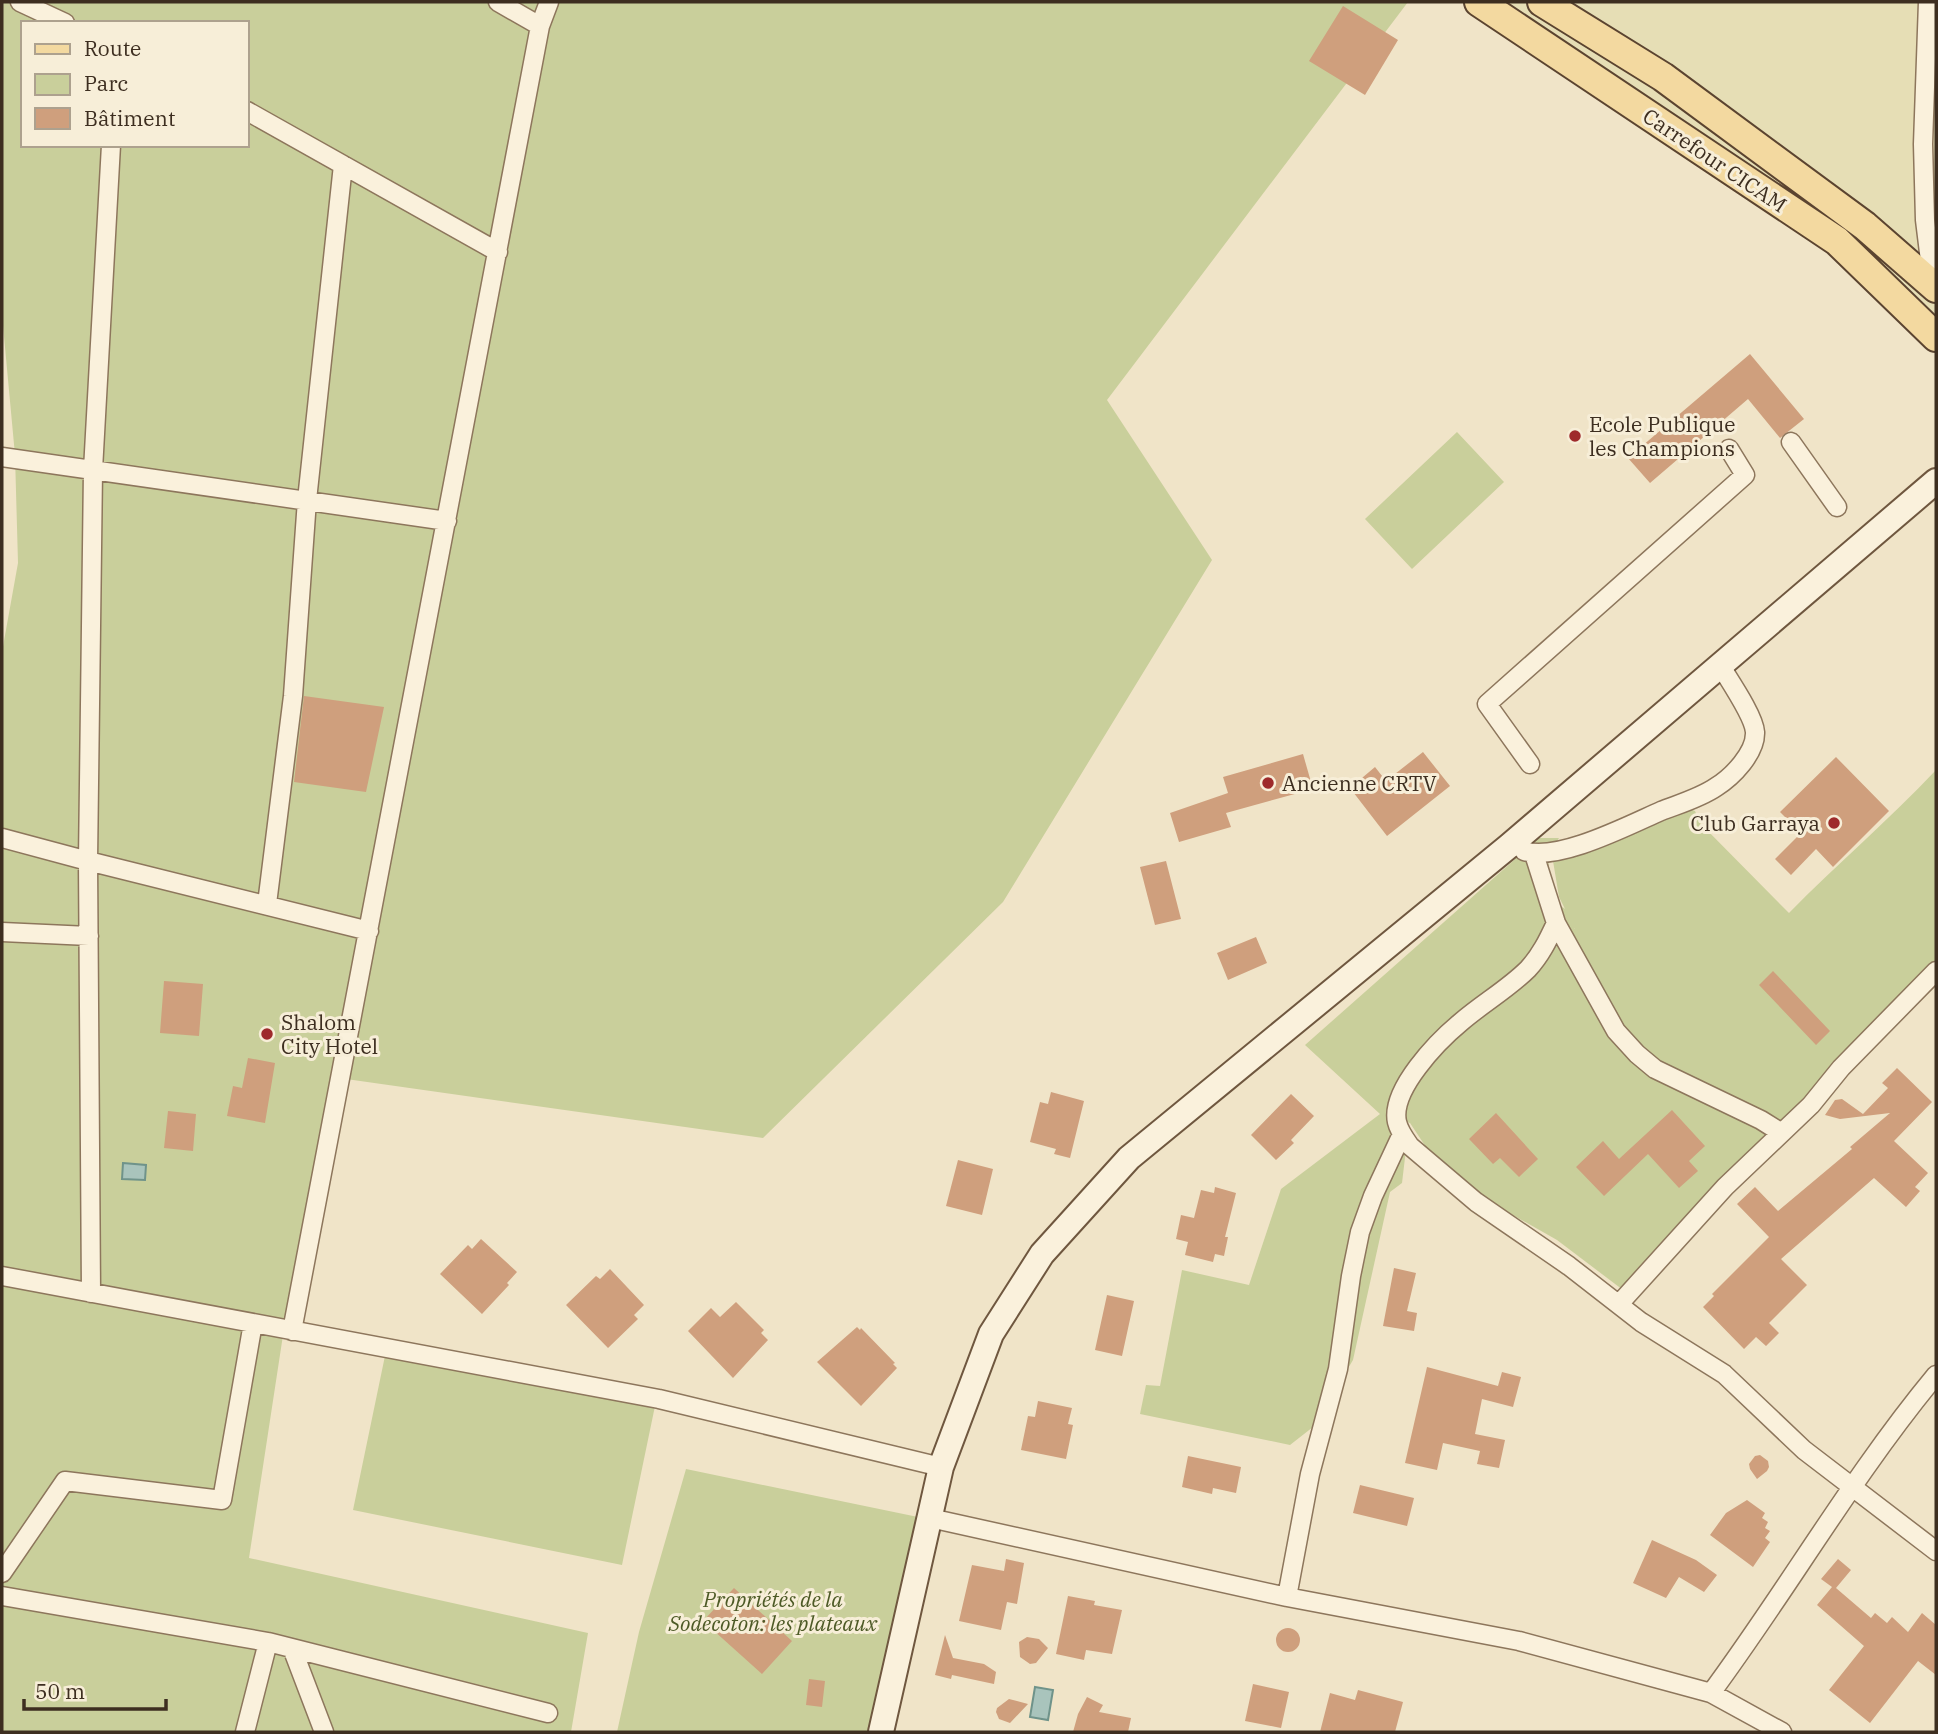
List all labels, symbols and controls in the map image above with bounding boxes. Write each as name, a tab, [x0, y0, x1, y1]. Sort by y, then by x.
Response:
legend	[21, 21, 248, 147]
text: Route	[84, 34, 141, 62]
text: Parc	[84, 69, 128, 97]
street label: Carrefour CICAM	[1638, 101, 1792, 219]
text: Bâtiment	[84, 104, 175, 132]
place label: Ecole Publique les Champions	[1589, 410, 1736, 462]
marker: Ecole Publique les Champions	[1567, 428, 1583, 444]
place label: Ancienne CRTV	[1282, 769, 1437, 797]
marker: Ancienne CRTV	[1260, 775, 1276, 791]
place label: Club Garraya	[1691, 809, 1820, 837]
marker: Club Garraya	[1826, 815, 1842, 831]
place label: Shalom City Hotel	[281, 1008, 378, 1060]
marker: Shalom City Hotel	[259, 1026, 275, 1042]
park label: Propriétés de la Sodecoton: les plateaux	[667, 1585, 879, 1637]
scale bar	[24, 1668, 166, 1712]
text: 50 m	[35, 1677, 85, 1705]

